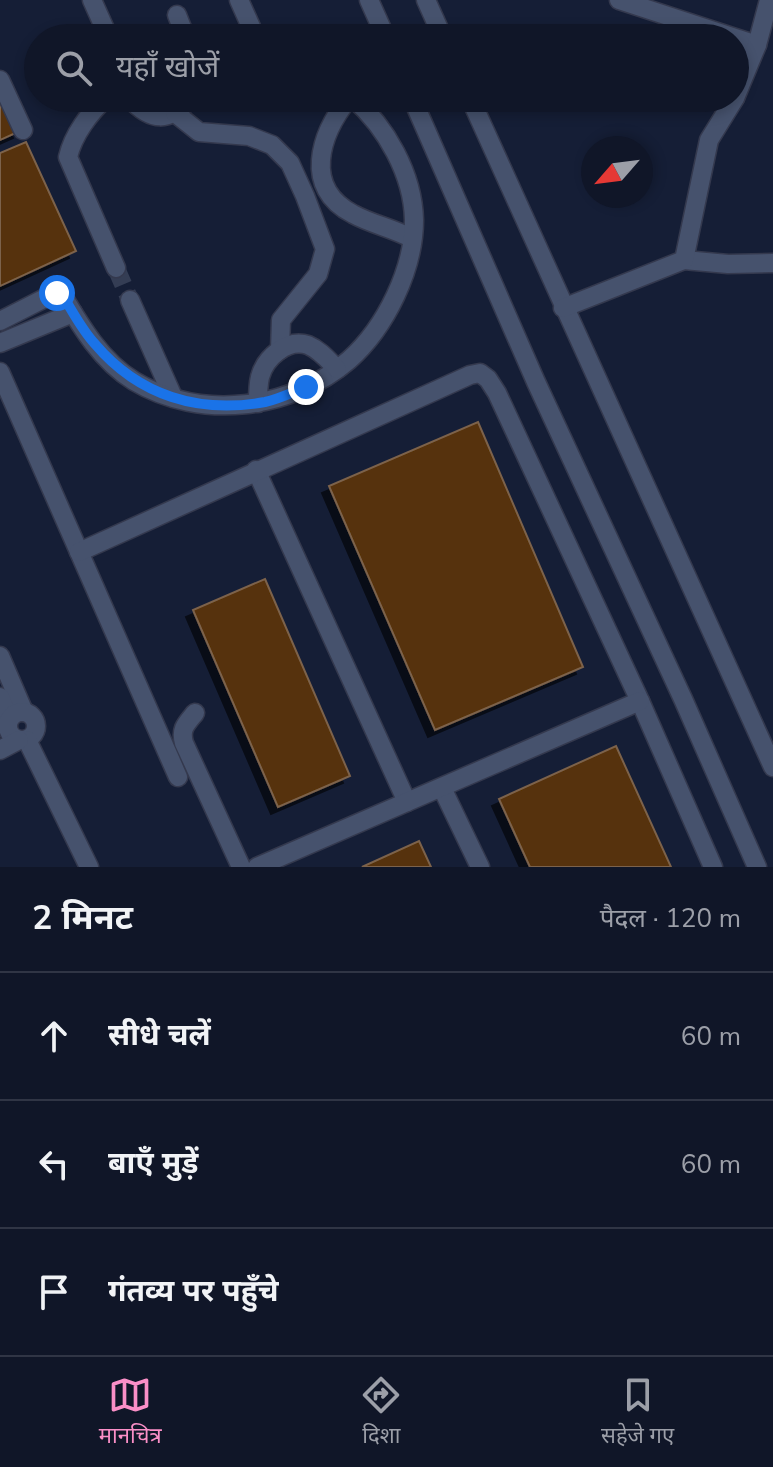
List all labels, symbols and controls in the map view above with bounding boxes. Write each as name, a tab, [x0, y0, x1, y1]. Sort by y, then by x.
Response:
search box	[24, 24, 749, 112]
icon: search	[52, 46, 96, 90]
text: यहाँ खोजें	[116, 47, 219, 88]
north arrow	[581, 136, 653, 208]
route start	[39, 275, 75, 311]
route end	[288, 369, 324, 405]
text: 2 मिनट	[32, 895, 133, 941]
text: पैदल · 120 m	[600, 901, 741, 936]
icon: ahead	[32, 1014, 76, 1058]
text: सीधे चलें	[108, 1015, 211, 1056]
text: 60 m	[681, 1019, 741, 1054]
icon: left	[32, 1142, 76, 1186]
text: बाएँ मुड़ें	[108, 1143, 198, 1184]
text: 60 m	[681, 1147, 741, 1182]
icon: arrive	[32, 1270, 76, 1314]
text: गंतव्य पर पहुँचे	[108, 1271, 278, 1312]
tab: मानचित्र	[99, 1373, 162, 1452]
tab: दिशा	[359, 1373, 403, 1452]
tab: सहेजे गए	[601, 1373, 674, 1452]

